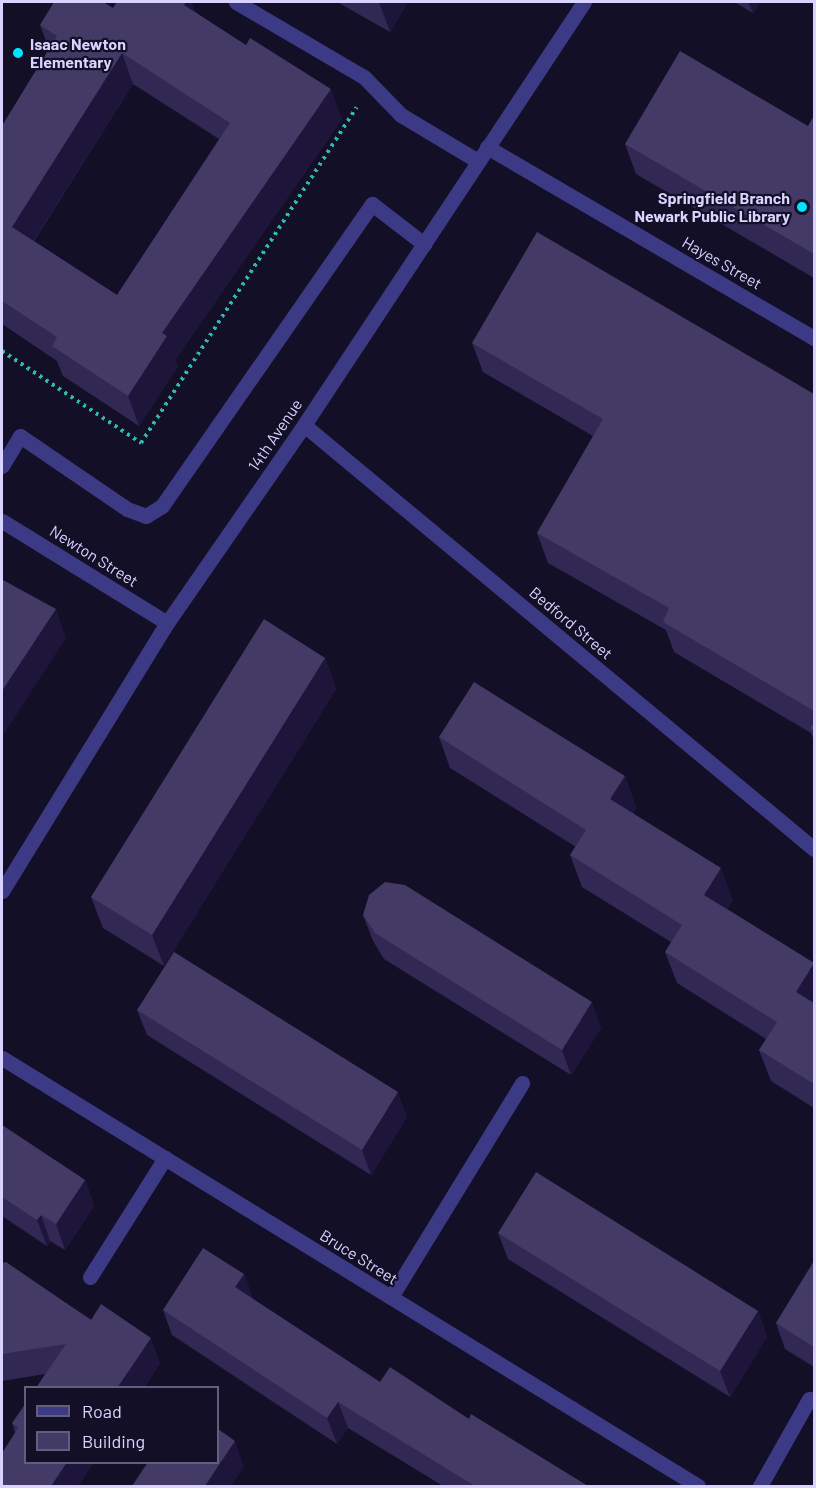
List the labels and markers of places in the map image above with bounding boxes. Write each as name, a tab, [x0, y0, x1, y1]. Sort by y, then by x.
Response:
place label: Isaac Newton Elementary	[30, 34, 126, 72]
marker: Isaac Newton Elementary	[11, 46, 25, 60]
place label: Springfield Branch Newark Public Library	[634, 188, 790, 226]
marker: Springfield Branch Newark Public Library	[795, 200, 809, 214]

